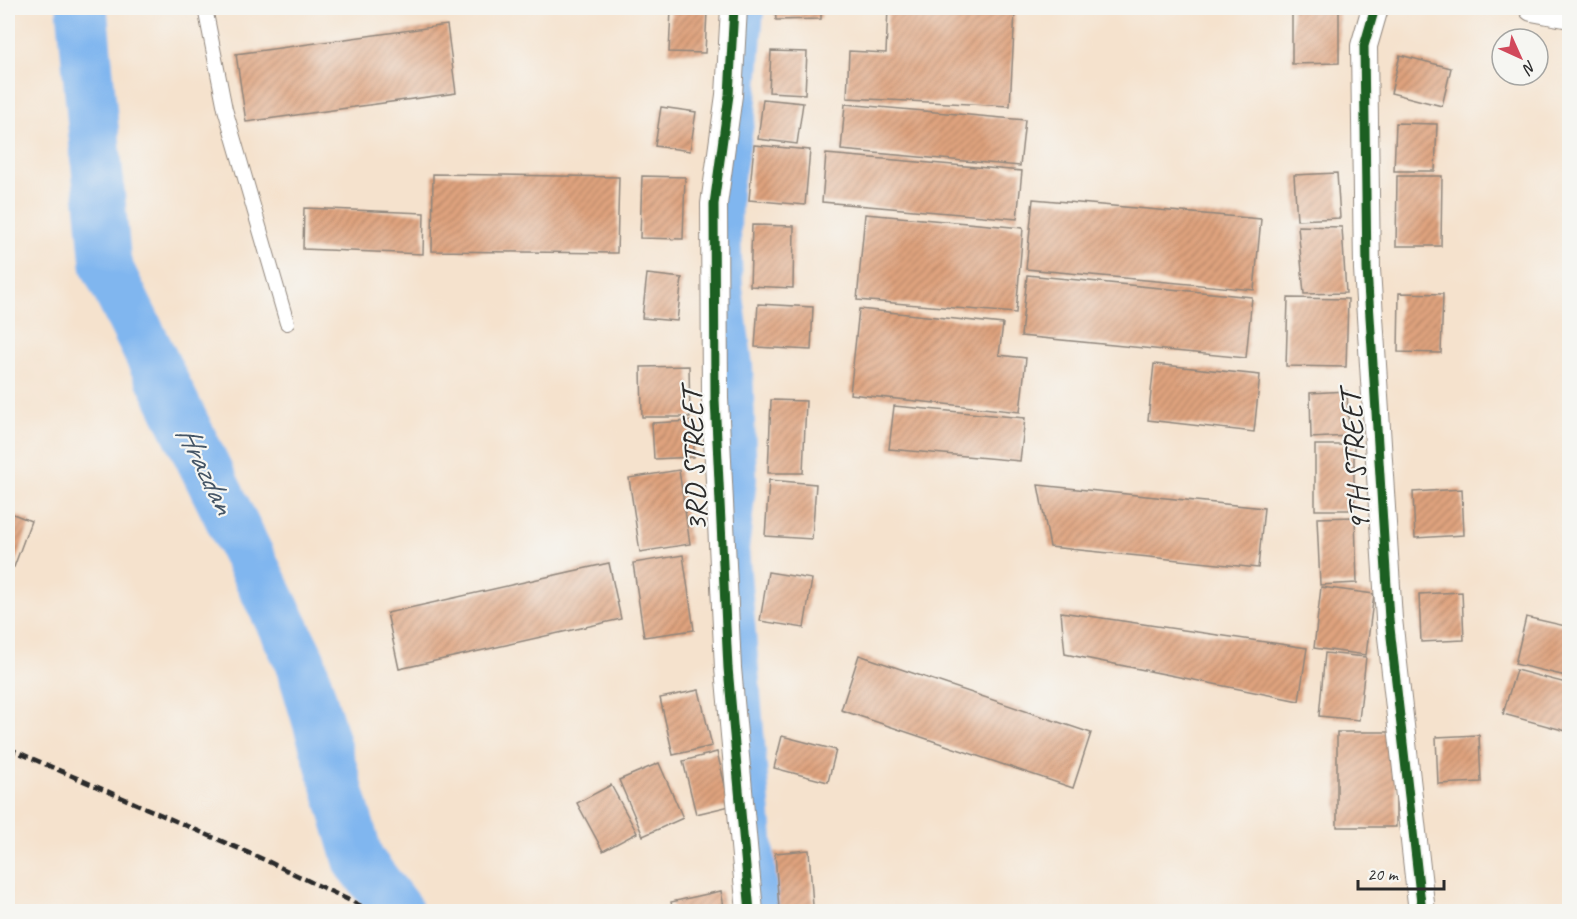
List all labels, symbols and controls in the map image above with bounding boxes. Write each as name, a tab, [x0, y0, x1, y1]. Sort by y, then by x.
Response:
north arrow	[1490, 27, 1550, 87]
text: N	[1517, 56, 1540, 80]
street label: 3RD STREET	[672, 381, 715, 532]
street label: 9TH STREET	[1331, 383, 1379, 532]
water label: Hrazdan	[167, 418, 246, 522]
scale bar	[1358, 853, 1444, 891]
text: 20 m	[1367, 863, 1400, 885]

